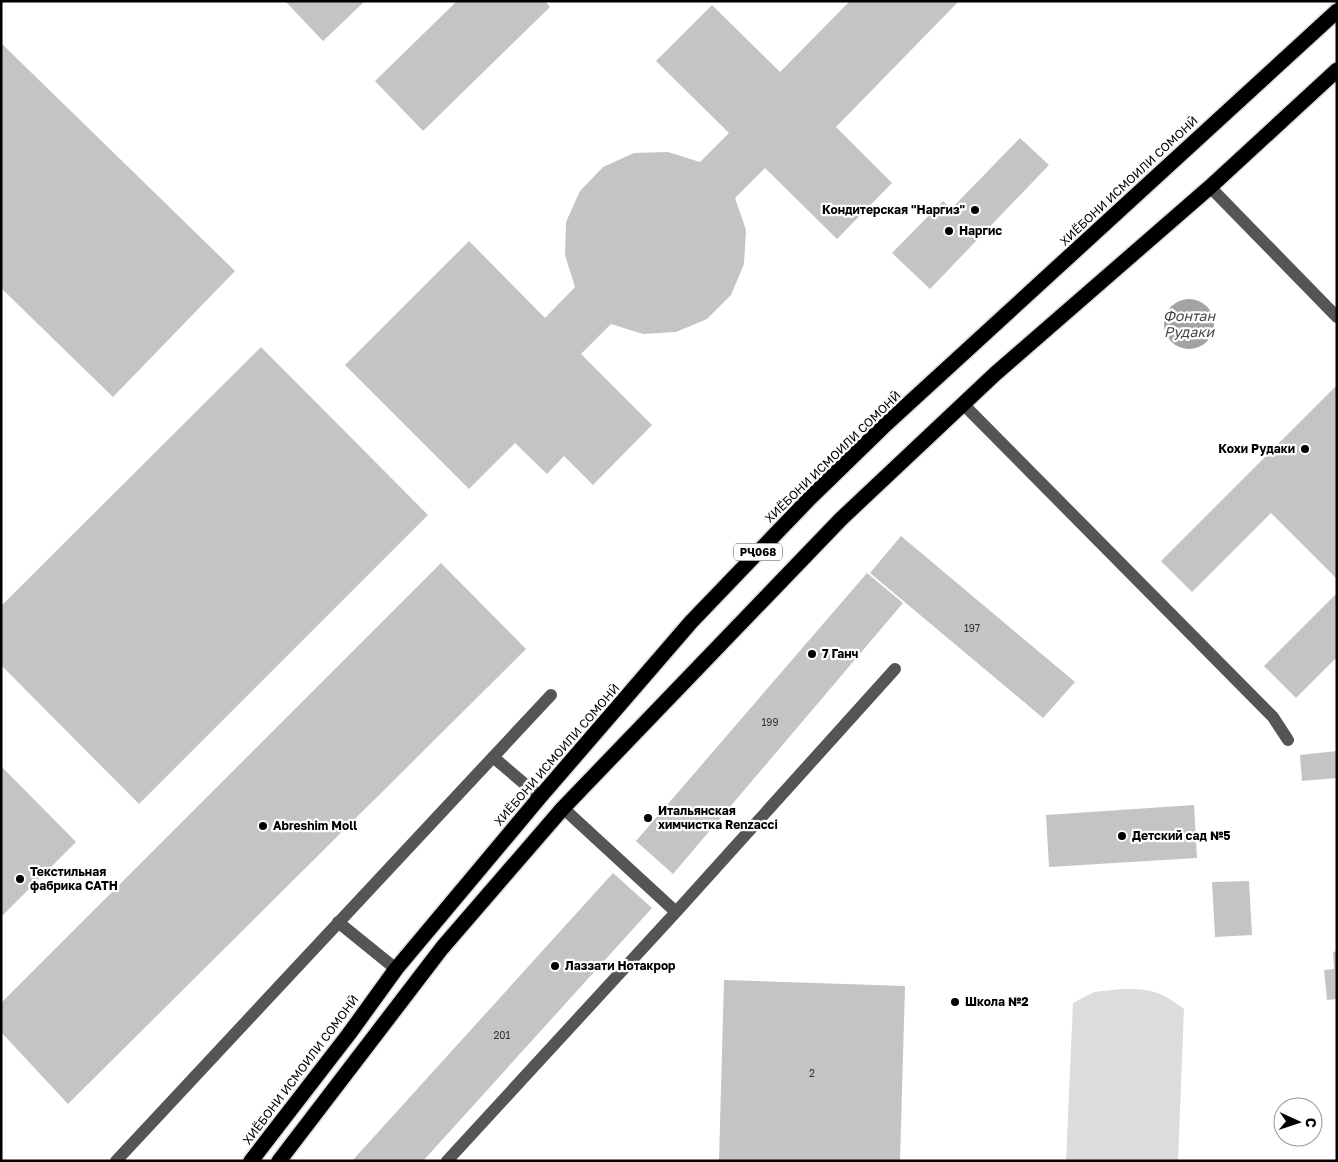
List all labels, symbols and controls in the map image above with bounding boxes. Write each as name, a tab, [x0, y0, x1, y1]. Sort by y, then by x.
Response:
street label: ХИЁБОНИ ИСМОИЛИ СОМОНӢ	[1057, 113, 1201, 249]
place label: Кондитерская "Наргиз"	[822, 202, 965, 217]
marker: Кондитерская "Наргиз"	[969, 204, 981, 216]
place label: Наргис	[959, 223, 1002, 238]
marker: Наргис	[943, 225, 955, 237]
water label: Фонтан Рудаки	[1163, 307, 1216, 340]
street label: ХИЁБОНИ ИСМОИЛИ СОМОНӢ	[762, 388, 904, 526]
place label: Кохи Рудаки	[1218, 441, 1295, 456]
marker: Кохи Рудаки	[1299, 443, 1311, 455]
road number: РҶ068	[734, 544, 782, 560]
house number: 197	[964, 622, 980, 634]
place label: 7 Ганч	[822, 646, 858, 661]
marker: 7 Ганч	[806, 648, 818, 660]
street label: ХИЁБОНИ ИСМОИЛИ СОМОНӢ	[491, 681, 622, 829]
house number: 199	[762, 716, 778, 728]
place label: Итальянская химчистка Renzacci	[658, 803, 778, 832]
marker: Итальянская химчистка Renzacci	[642, 812, 654, 824]
place label: Abreshim Moll	[273, 818, 357, 833]
marker: Abreshim Moll	[257, 820, 269, 832]
place label: Детский сад №5	[1132, 828, 1231, 843]
marker: Детский сад №5	[1116, 830, 1128, 842]
place label: Текстильная фабрика САТН	[30, 864, 118, 893]
marker: Текстильная фабрика САТН	[14, 873, 26, 885]
place label: Лаззати Нотакрор	[565, 958, 676, 973]
marker: Лаззати Нотакрор	[549, 960, 561, 972]
street label: ХИЁБОНИ ИСМОИЛИ СОМОНӢ	[239, 992, 362, 1147]
place label: Школа №2	[965, 994, 1029, 1009]
marker: Школа №2	[949, 996, 961, 1008]
house number: 201	[494, 1029, 511, 1041]
house number: 2	[809, 1067, 815, 1079]
north arrow	[1273, 1097, 1323, 1147]
text: С	[1303, 1117, 1320, 1128]

